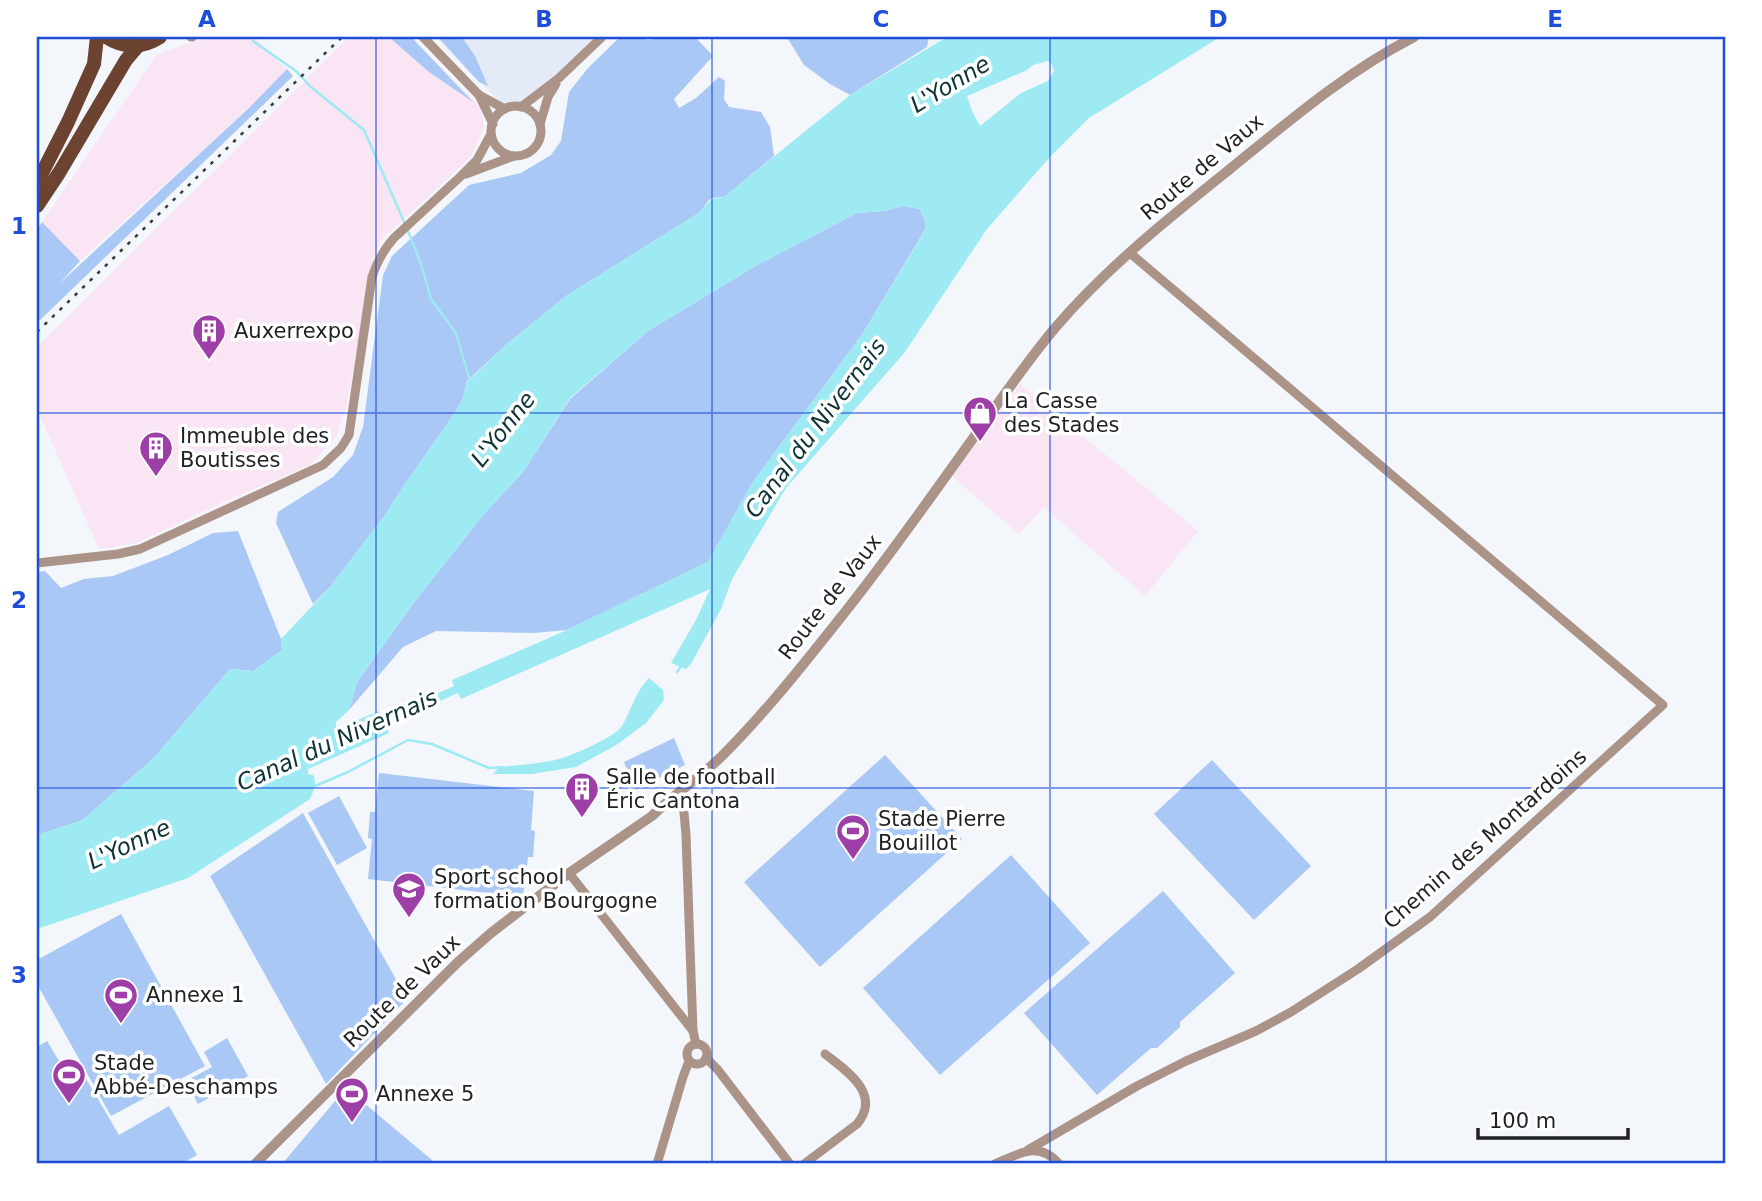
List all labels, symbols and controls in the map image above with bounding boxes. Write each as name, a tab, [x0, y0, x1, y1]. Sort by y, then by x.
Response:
text: A	[198, 6, 216, 32]
text: B	[535, 6, 553, 32]
text: C	[873, 6, 889, 32]
text: D	[1208, 6, 1228, 32]
text: E	[1547, 6, 1563, 32]
water label: L'Yonne	[906, 50, 994, 118]
street label: Route de Vaux	[1136, 109, 1268, 225]
text: 1	[11, 213, 27, 239]
building icon: Auxerrexpo	[190, 312, 228, 361]
place label: Auxerrexpo	[234, 319, 354, 343]
water label: Canal du Nivernais	[739, 334, 891, 522]
water label: L'Yonne	[466, 386, 540, 472]
place label: La Casse des Stades	[1004, 389, 1120, 437]
shop icon: La Casse des Stades	[961, 394, 999, 443]
place label: Immeuble des Boutisses	[180, 424, 329, 472]
building icon: Immeuble des Boutisses	[137, 429, 175, 478]
street label: Route de Vaux	[774, 530, 886, 664]
text: 2	[11, 587, 27, 613]
water label: Canal du Nivernais	[233, 684, 441, 796]
street label: Chemin des Montardoins	[1379, 744, 1591, 934]
place label: Salle de football Éric Cantona	[606, 765, 776, 813]
building icon: Salle de football Éric Cantona	[563, 770, 601, 819]
place label: Stade Pierre Bouillot	[878, 807, 1006, 855]
sports icon: Stade Pierre Bouillot	[834, 812, 872, 861]
water label: L'Yonne	[84, 814, 174, 874]
place label: Sport school formation Bourgogne	[434, 865, 657, 913]
school or university icon: Sport school formation Bourgogne	[390, 870, 428, 919]
street label: Route de Vaux	[339, 930, 465, 1052]
text: 3	[11, 962, 27, 988]
sports icon: Annexe 1	[102, 976, 140, 1025]
place label: Annexe 1	[146, 983, 244, 1007]
place label: Stade Abbé-Deschamps	[94, 1051, 278, 1099]
sports icon: Stade Abbé-Deschamps	[50, 1056, 88, 1105]
sports icon: Annexe 5	[333, 1075, 371, 1124]
place label: Annexe 5	[376, 1082, 474, 1106]
scale bar	[1478, 1096, 1629, 1140]
text: 100 m	[1489, 1109, 1556, 1133]

